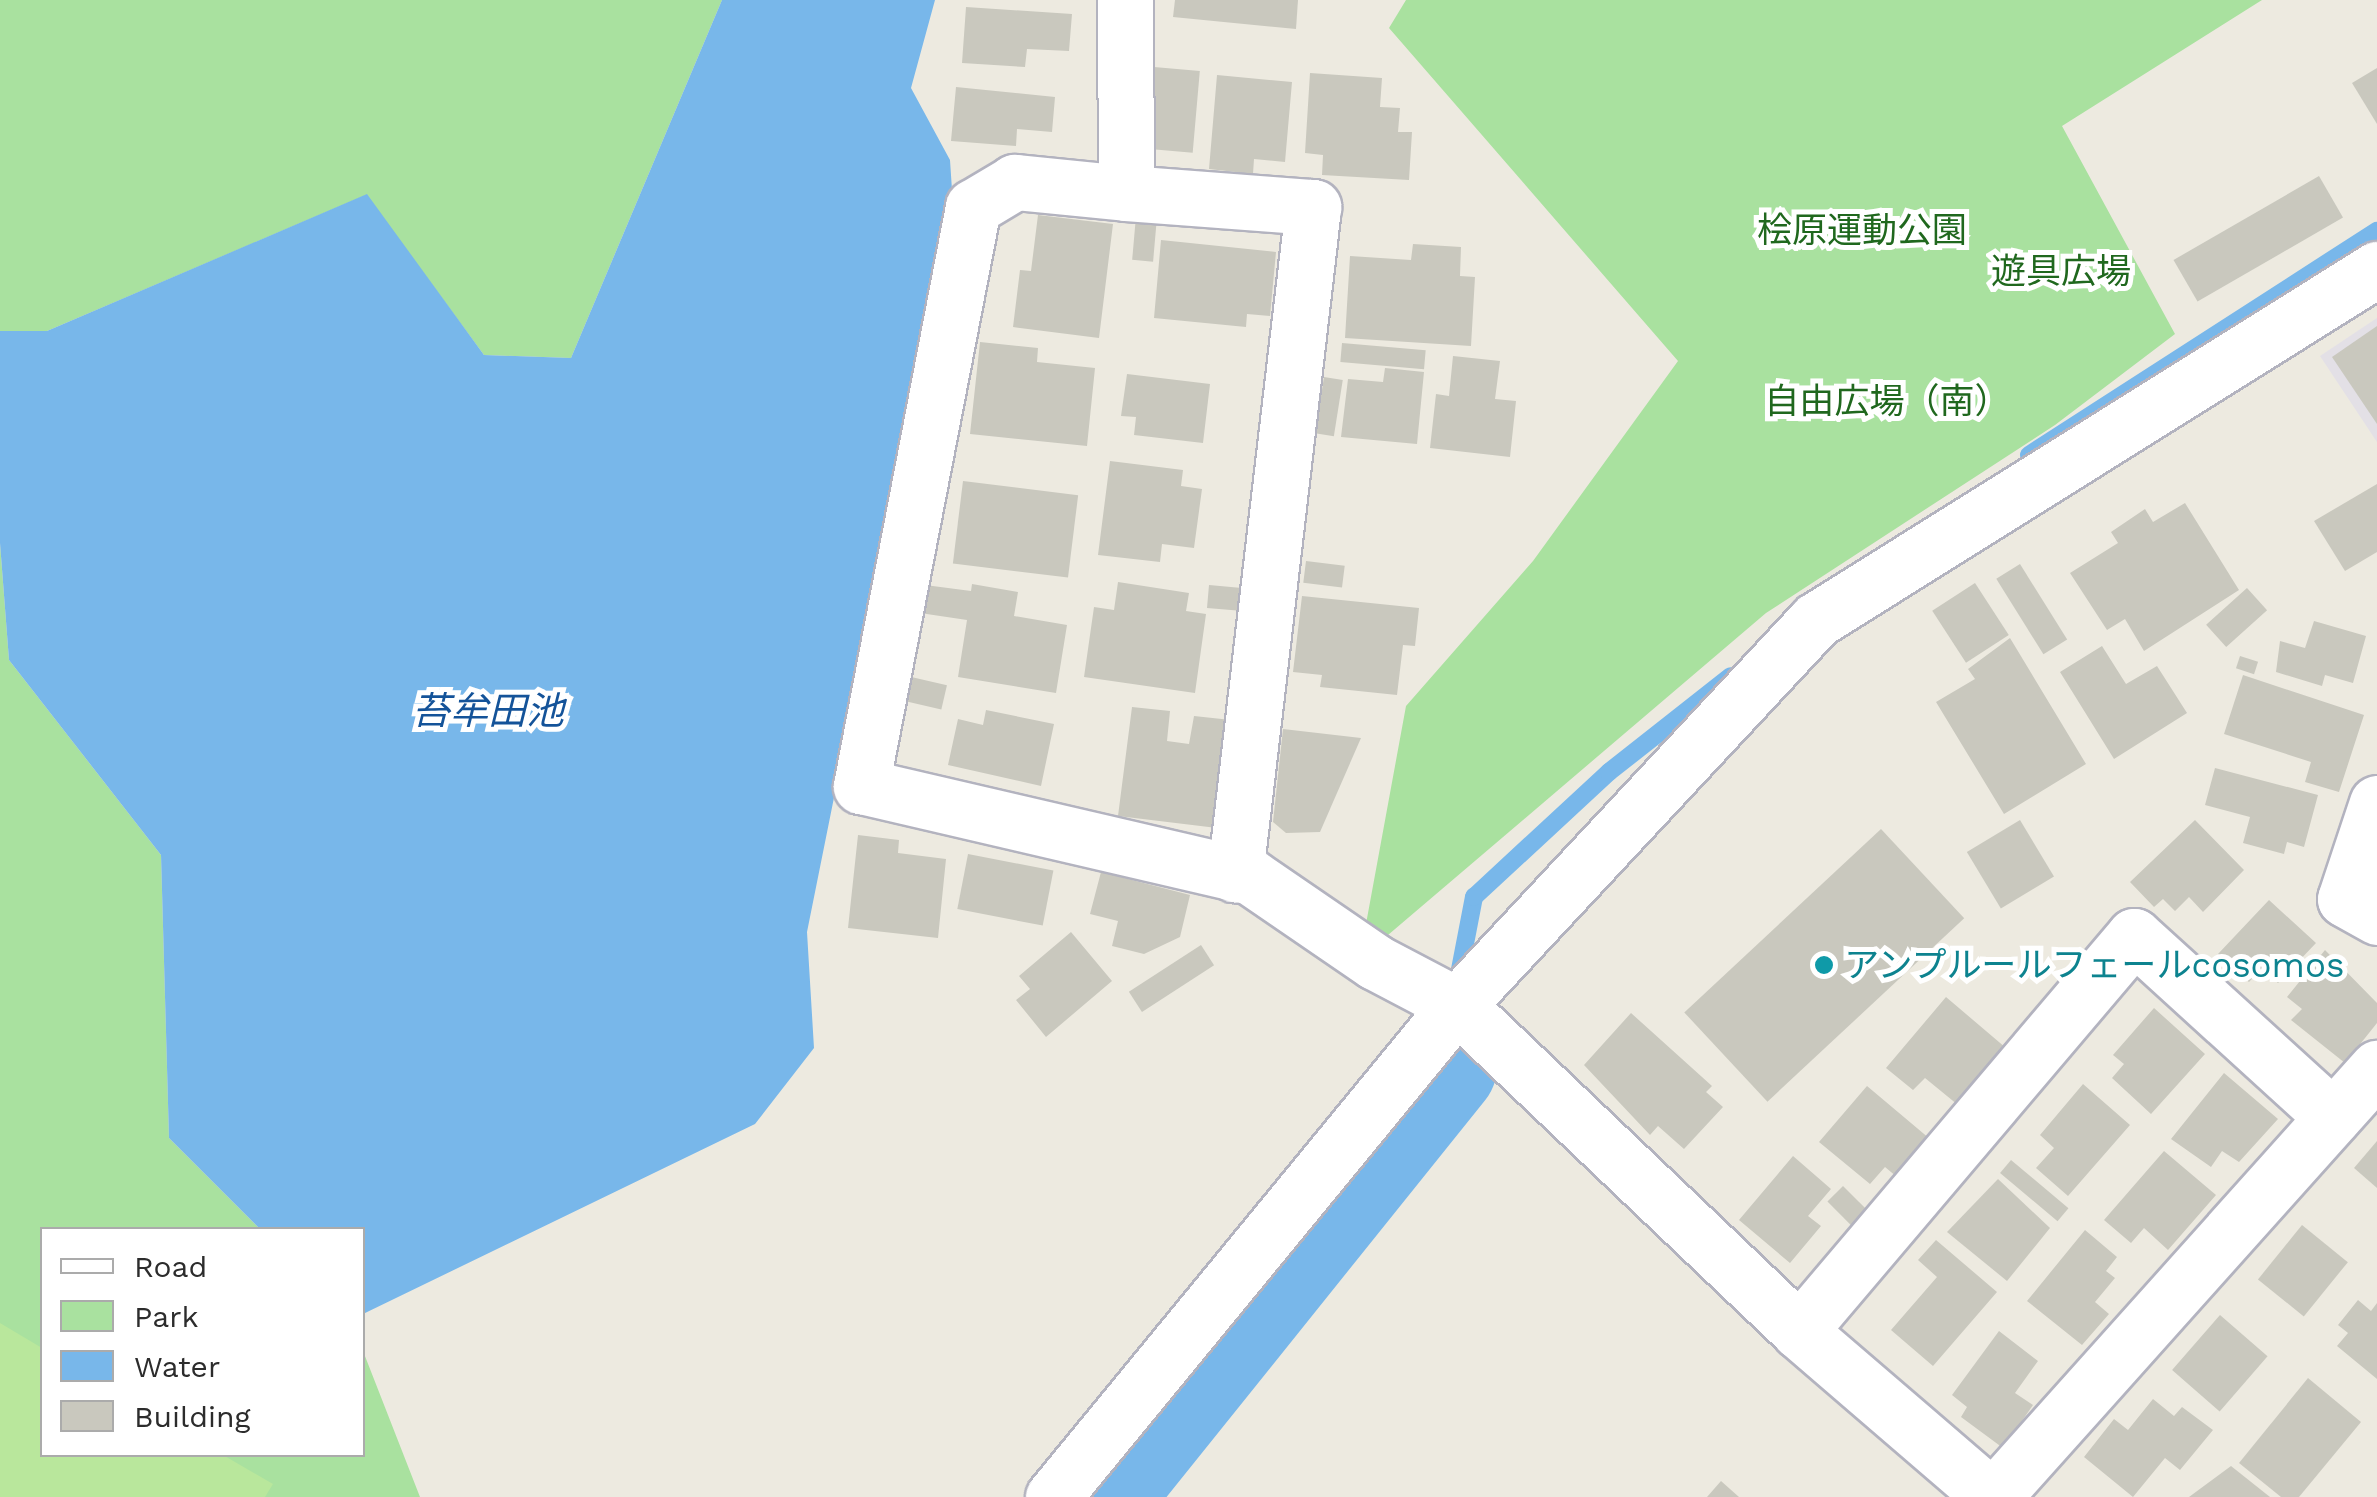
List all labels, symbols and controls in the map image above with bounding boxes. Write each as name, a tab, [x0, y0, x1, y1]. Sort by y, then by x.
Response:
park label: 桧原運動公園	[1757, 209, 1967, 251]
park label: 遊具広場	[1991, 250, 2131, 292]
park label: 自由広場（南）	[1765, 380, 2009, 422]
water label: 苔牟田池	[412, 689, 564, 735]
place label: アンプルールフェールcosomos	[1844, 944, 2347, 986]
marker: アンプルールフェールcosomos	[1813, 954, 1835, 976]
legend	[40, 1227, 365, 1457]
text: Road	[134, 1249, 207, 1284]
text: Park	[134, 1299, 199, 1334]
text: Water	[134, 1349, 220, 1384]
text: Building	[134, 1399, 251, 1434]

